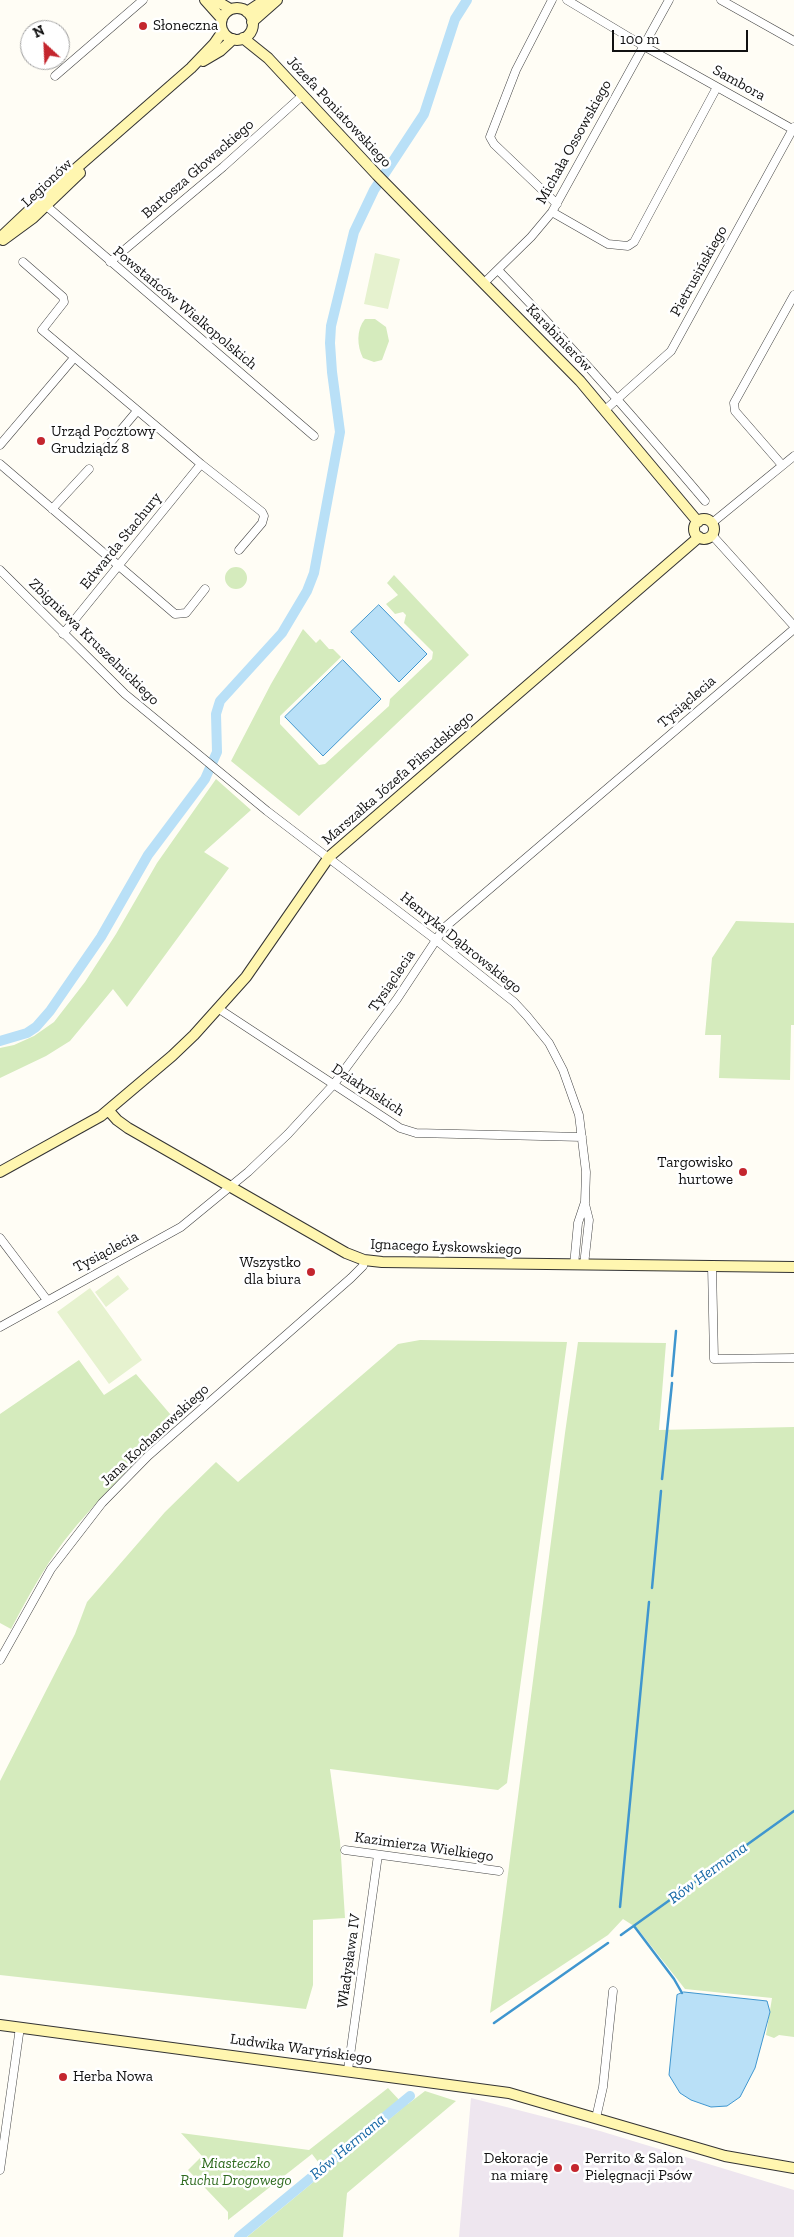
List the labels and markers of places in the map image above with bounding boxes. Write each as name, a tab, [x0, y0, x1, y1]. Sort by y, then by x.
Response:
place label: Słoneczna	[153, 17, 218, 35]
marker: Słoneczna	[137, 20, 149, 32]
place label: Urząd Pocztowy Grudziądz 8	[51, 423, 156, 458]
marker: Urząd Pocztowy Grudziądz 8	[35, 435, 47, 447]
place label: Targowisko hurtowe	[657, 1154, 733, 1189]
marker: Targowisko hurtowe	[737, 1166, 749, 1178]
place label: Wszystko dla biura	[239, 1254, 301, 1289]
marker: Wszystko dla biura	[305, 1266, 317, 1278]
place label: Herba Nowa	[73, 2068, 153, 2086]
marker: Herba Nowa	[57, 2071, 69, 2083]
place label: Dekoracje na miarę	[484, 2150, 548, 2185]
place label: Perrito & Salon Pielęgnacji Psów	[585, 2150, 692, 2185]
marker: Dekoracje na miarę	[552, 2162, 564, 2174]
marker: Perrito & Salon Pielęgnacji Psów	[569, 2162, 581, 2174]

